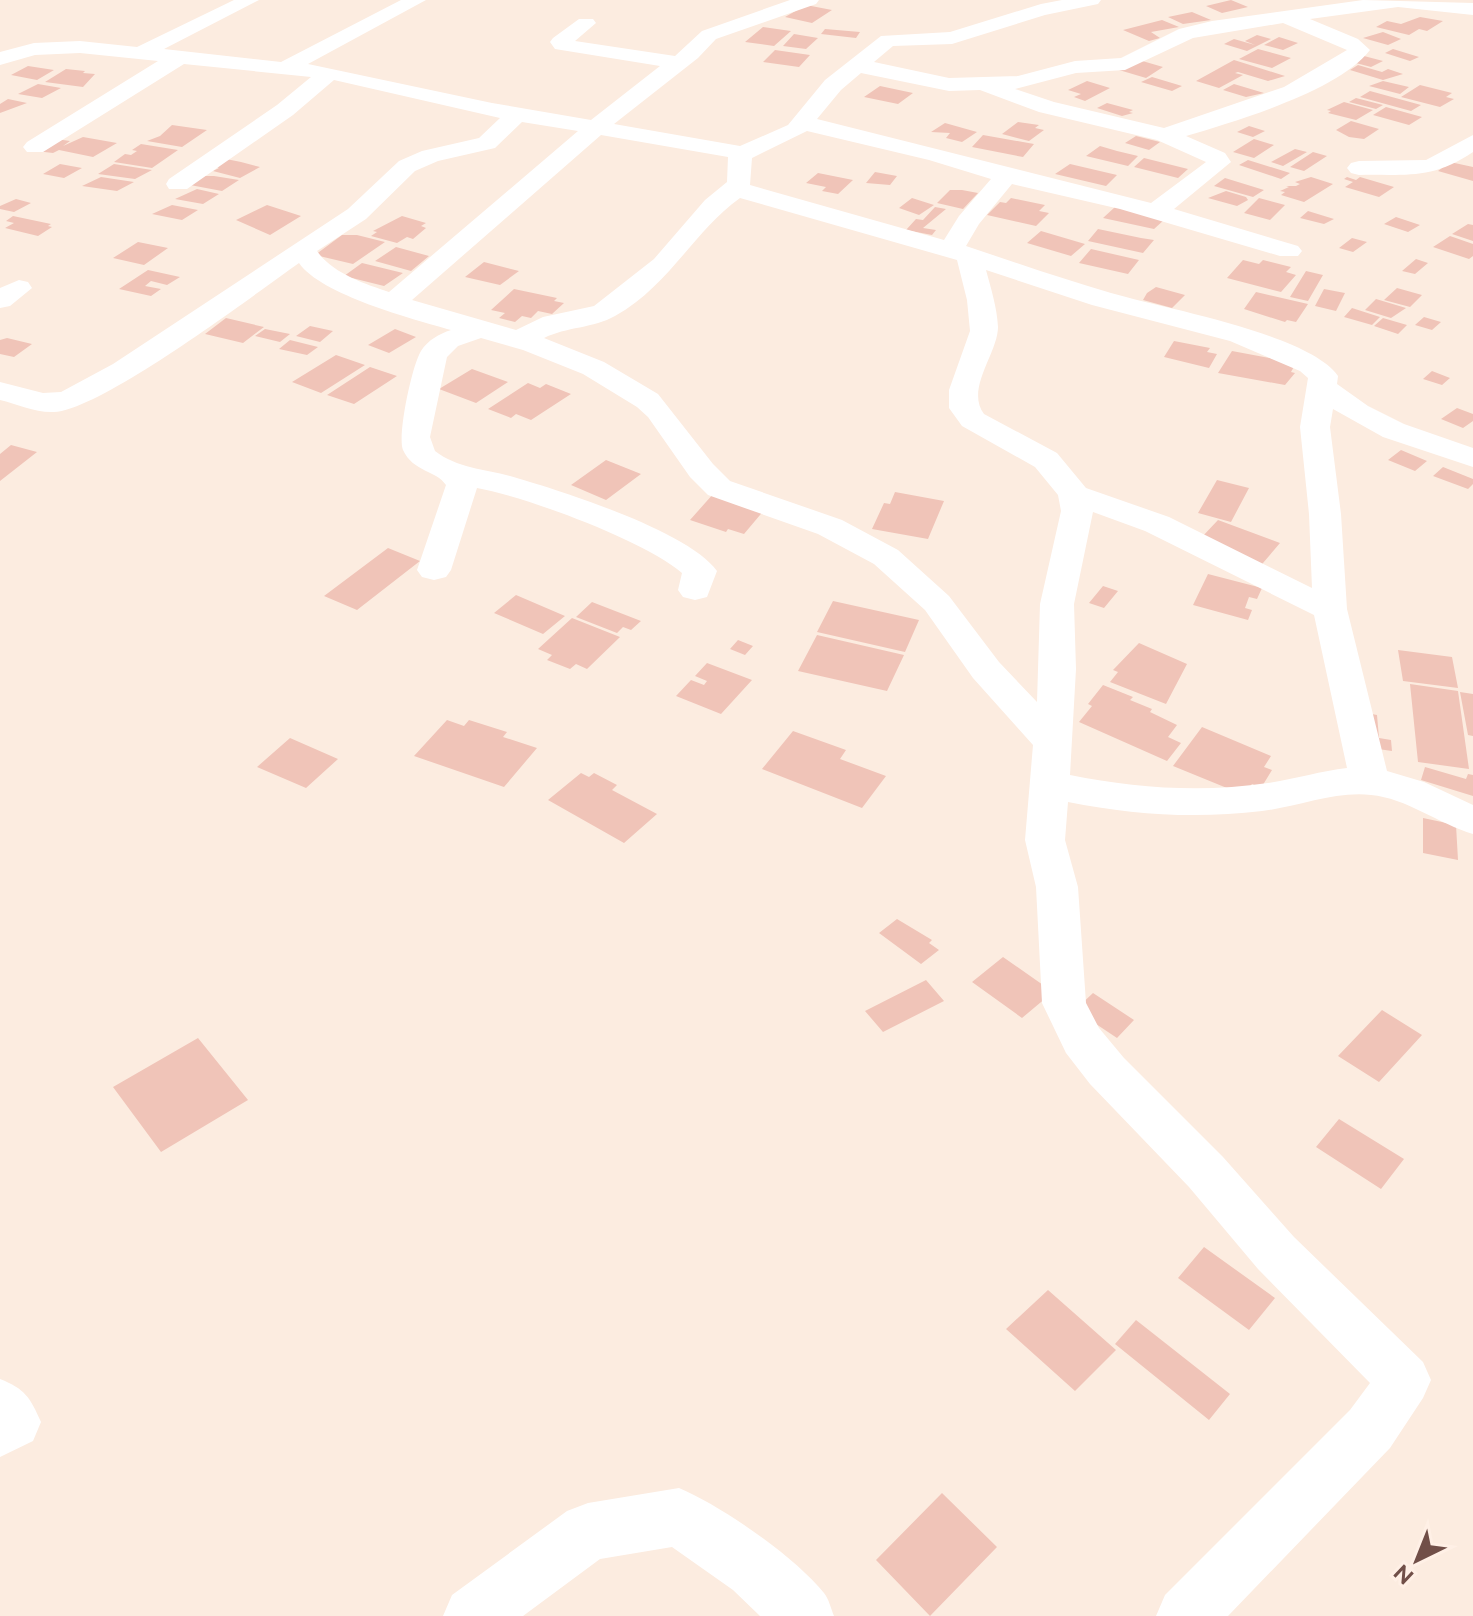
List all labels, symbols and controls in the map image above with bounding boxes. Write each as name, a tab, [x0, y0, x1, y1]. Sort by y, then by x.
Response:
north arrow	[1377, 1520, 1457, 1600]
text: N	[1388, 1559, 1418, 1590]

